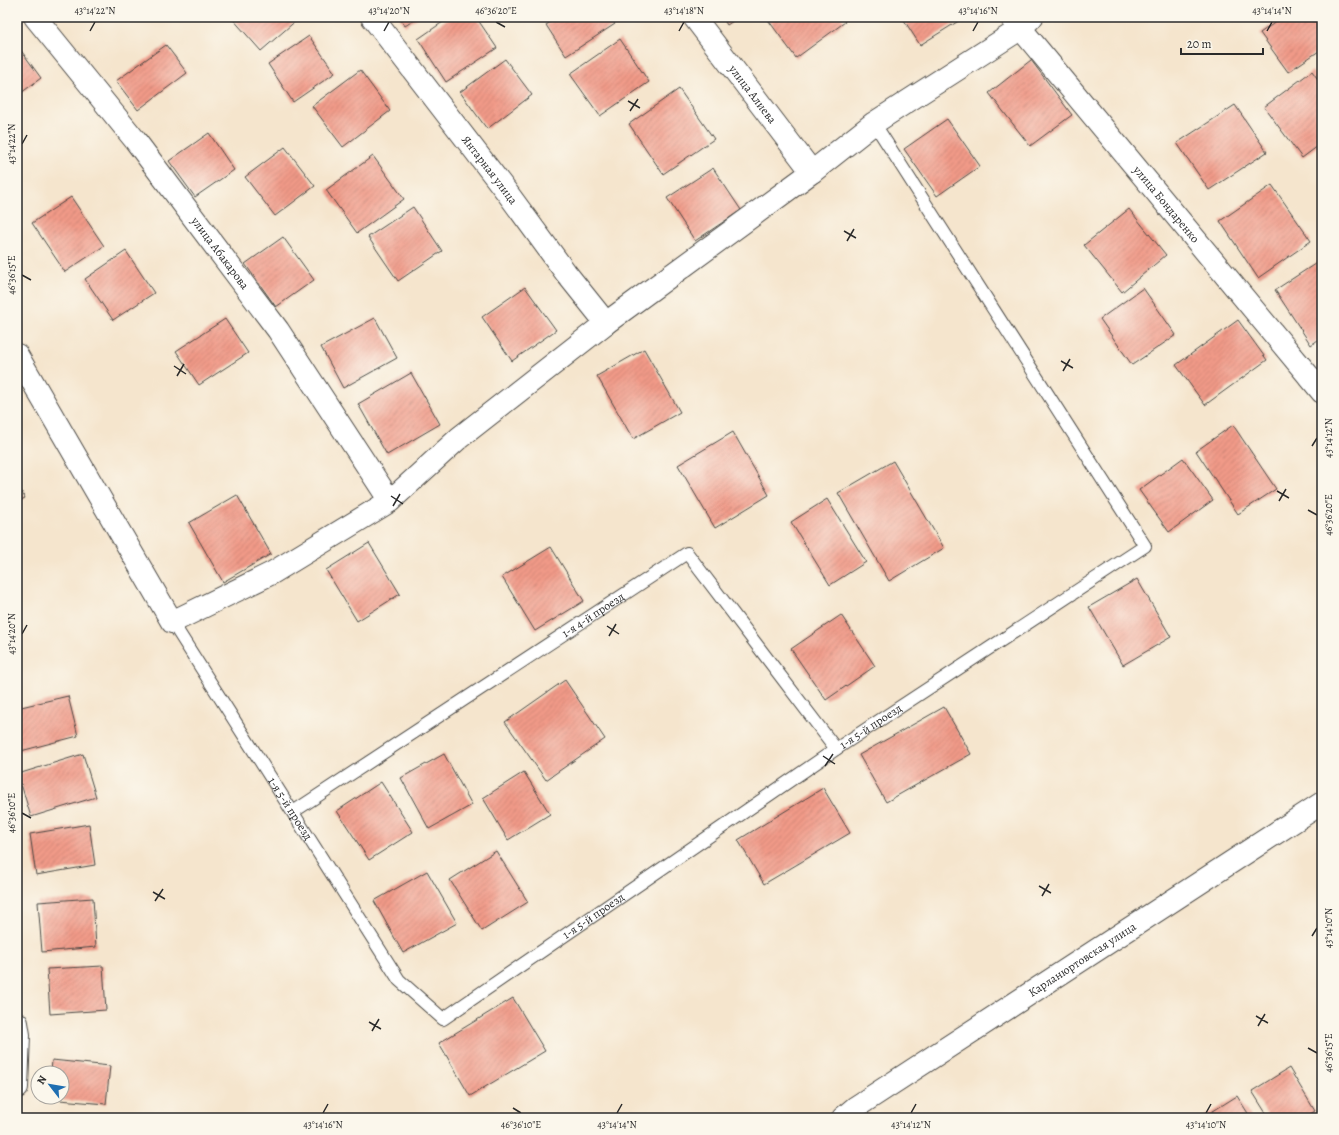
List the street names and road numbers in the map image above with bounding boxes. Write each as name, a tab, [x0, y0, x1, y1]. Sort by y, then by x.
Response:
street label: улица Алиева	[725, 61, 781, 127]
street label: Янтарная улица	[458, 132, 521, 208]
street label: улица Бондаренко	[1129, 162, 1203, 246]
street label: улица Абакарова	[187, 213, 253, 293]
street label: 1-я 4-й проезд	[559, 588, 627, 641]
street label: 1-я 5-й проезд	[836, 700, 905, 753]
street label: 1-я 5-й проезд	[264, 774, 316, 843]
street label: 1-я 5-й проезд	[559, 889, 627, 943]
street label: Карланюртовская улица	[1025, 918, 1140, 1001]

